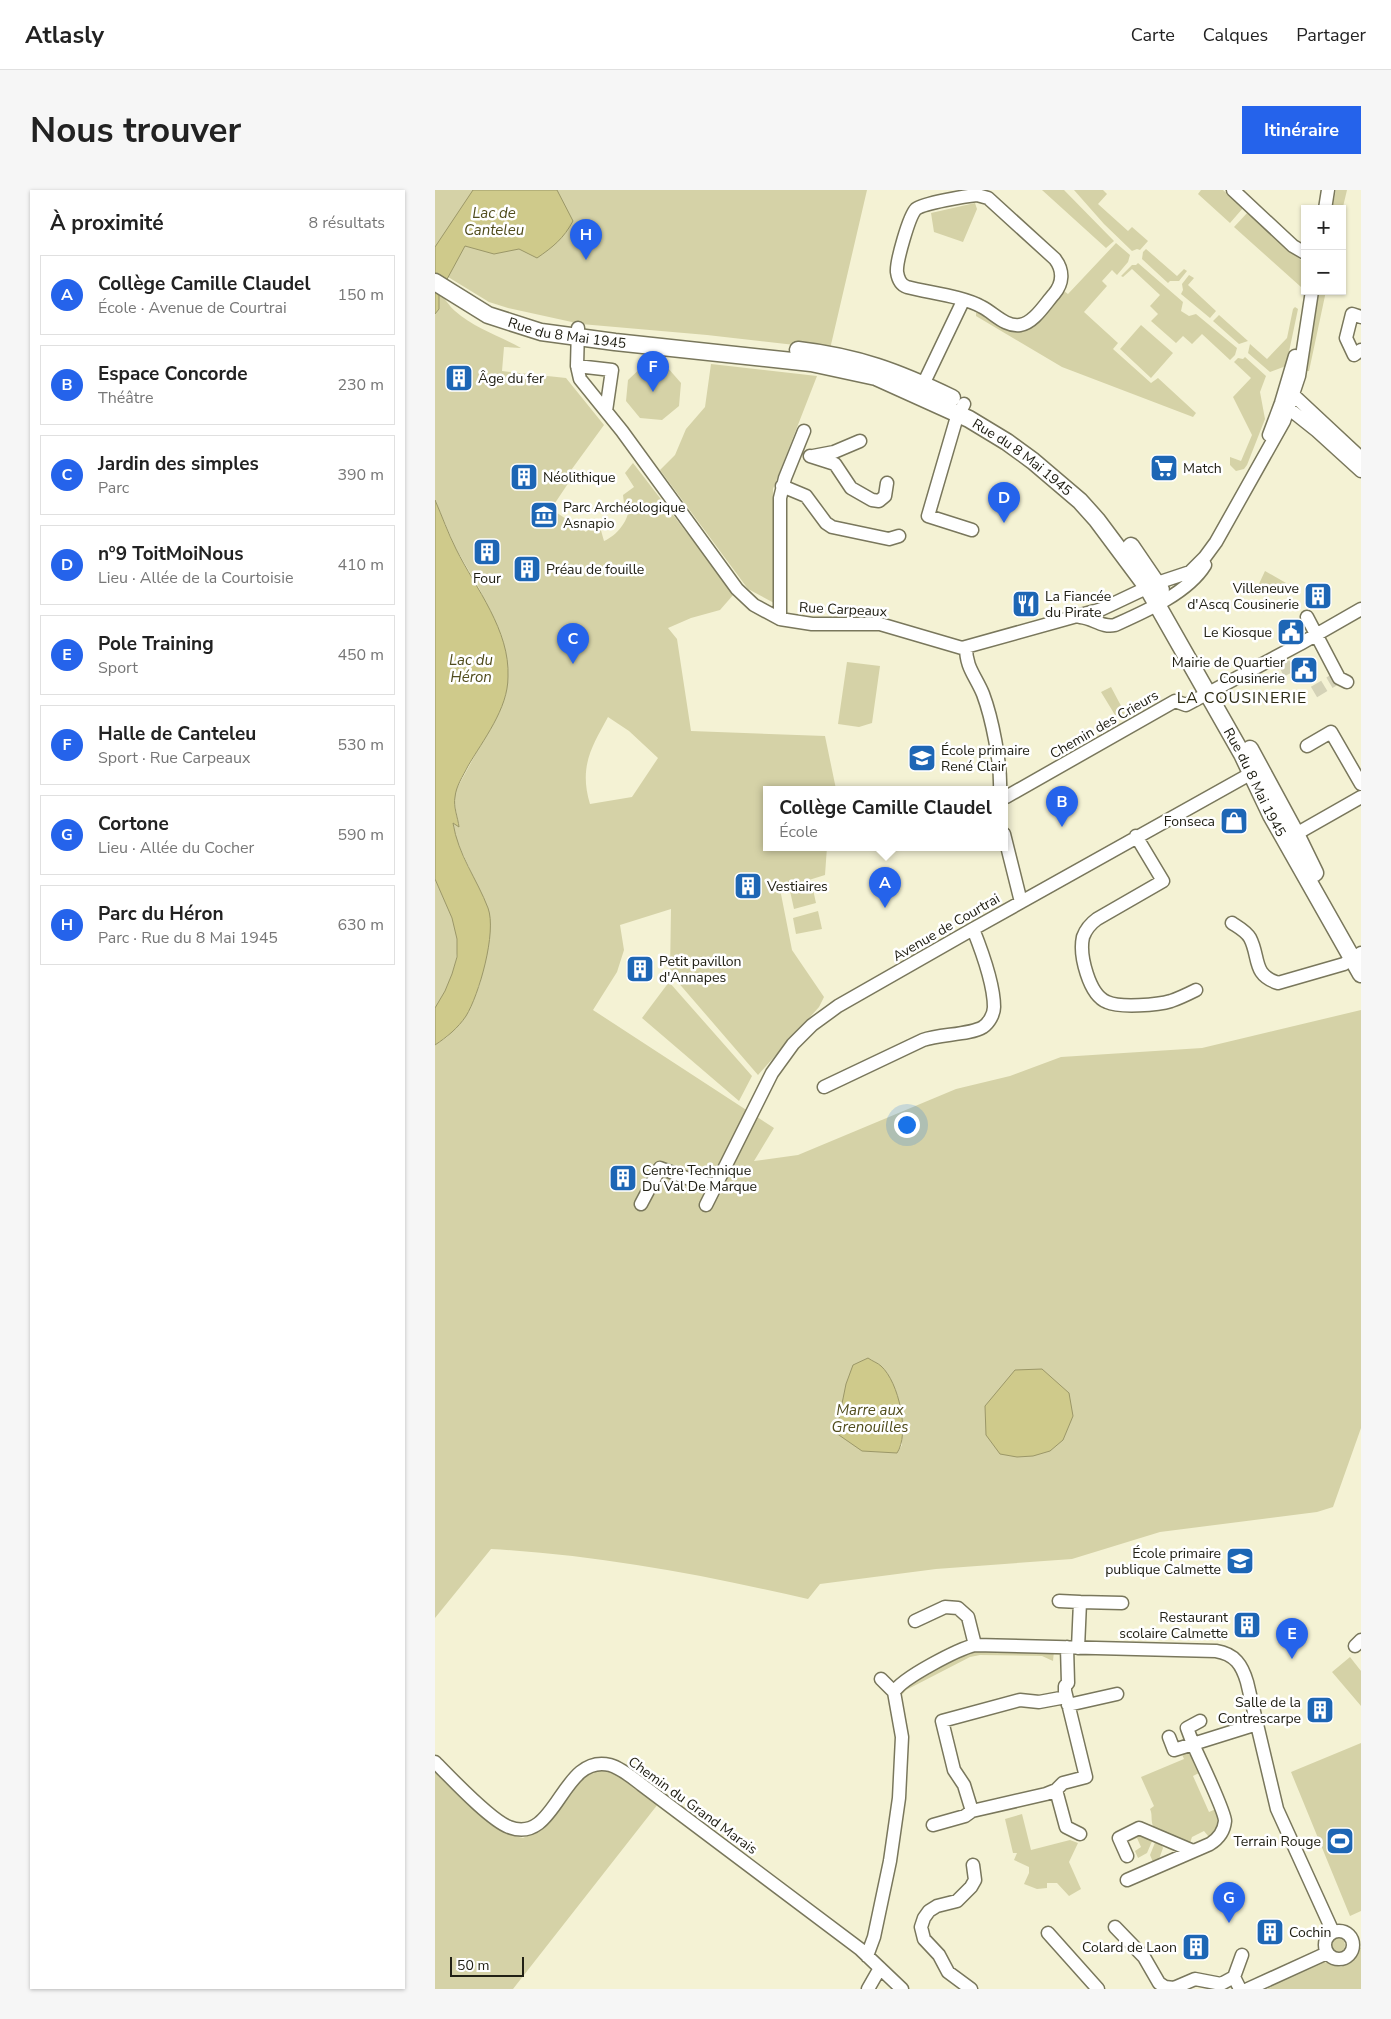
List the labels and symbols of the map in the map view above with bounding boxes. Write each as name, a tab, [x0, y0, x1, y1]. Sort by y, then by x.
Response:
water label: Lac de Canteleu	[464, 203, 524, 240]
pin: H	[570, 219, 602, 260]
street label: Rue du 8 Mai 1945	[506, 313, 627, 353]
pin: F	[637, 351, 669, 392]
building icon: Âge du fer	[444, 363, 474, 393]
place label: Âge du fer	[478, 369, 544, 388]
street label: Rue du 8 Mai 1945	[969, 414, 1076, 500]
supermarket icon: Match	[1149, 453, 1179, 483]
place label: Match	[1183, 459, 1222, 478]
building icon: Néolithique	[509, 462, 539, 492]
place label: Néolithique	[543, 468, 616, 487]
pin: D	[988, 482, 1020, 523]
place label: Parc Archéologique Asnapio	[563, 498, 686, 533]
museum icon: Parc Archéologique Asnapio	[529, 500, 559, 530]
building icon: Four	[472, 537, 502, 567]
building icon: Préau de fouille	[512, 554, 542, 584]
place label: Préau de fouille	[546, 560, 644, 579]
place label: Four	[473, 569, 501, 588]
place label: Villeneuve d'Ascq Cousinerie	[1187, 579, 1299, 614]
building icon: Villeneuve d'Ascq Cousinerie	[1303, 581, 1333, 611]
place label: La Fiancée du Pirate	[1045, 587, 1111, 622]
restaurant icon: La Fiancée du Pirate	[1011, 589, 1041, 619]
street label: Rue Carpeaux	[798, 598, 888, 621]
public building icon: Le Kiosque	[1276, 617, 1306, 647]
pin: C	[557, 623, 589, 664]
place label: Le Kiosque	[1203, 623, 1272, 642]
water label: Lac du Héron	[449, 650, 493, 687]
place label: Mairie de Quartier Cousinerie	[1172, 653, 1285, 688]
public building icon: Mairie de Quartier Cousinerie	[1289, 655, 1319, 685]
street label: Chemin des Crieurs	[1047, 686, 1162, 763]
district label: LA COUSINERIE	[1177, 687, 1307, 709]
street label: Rue du 8 Mai 1945	[1219, 724, 1290, 840]
place label: École primaire René Clair	[941, 741, 1030, 776]
school or university icon: École primaire René Clair	[907, 743, 937, 773]
pin: B	[1046, 786, 1078, 827]
shop icon: Fonseca	[1219, 806, 1249, 836]
place label: Fonseca	[1164, 812, 1215, 831]
pin: A	[869, 867, 901, 908]
building icon: Vestiaires	[733, 871, 763, 901]
place label: Vestiaires	[766, 877, 828, 896]
street label: Avenue de Courtrai	[889, 889, 1003, 966]
place label: Petit pavillon d'Annapes	[659, 952, 742, 987]
building icon: Petit pavillon d'Annapes	[625, 954, 655, 984]
your location	[894, 1112, 920, 1138]
place label: Centre Technique Du Val De Marque	[642, 1161, 757, 1196]
building icon: Centre Technique Du Val De Marque	[608, 1163, 638, 1193]
water label: Marre aux Grenouilles	[832, 1400, 908, 1437]
place label: École primaire publique Calmette	[1105, 1544, 1221, 1579]
school or university icon: École primaire publique Calmette	[1225, 1546, 1255, 1576]
place label: Restaurant scolaire Calmette	[1119, 1608, 1228, 1643]
building icon: Restaurant scolaire Calmette	[1232, 1610, 1262, 1640]
pin: E	[1276, 1618, 1308, 1659]
place label: Salle de la Contrescarpe	[1218, 1693, 1301, 1728]
building icon: Salle de la Contrescarpe	[1305, 1695, 1335, 1725]
street label: Chemin du Grand Marais	[624, 1752, 761, 1859]
sports icon: Terrain Rouge	[1325, 1826, 1355, 1856]
place label: Terrain Rouge	[1234, 1832, 1321, 1851]
pin: G	[1213, 1882, 1245, 1923]
building icon: Cochin	[1255, 1917, 1285, 1947]
place label: Cochin	[1289, 1923, 1331, 1942]
building icon: Colard de Laon	[1181, 1932, 1211, 1962]
place label: Colard de Laon	[1082, 1938, 1177, 1957]
scale bar	[450, 1954, 524, 1977]

